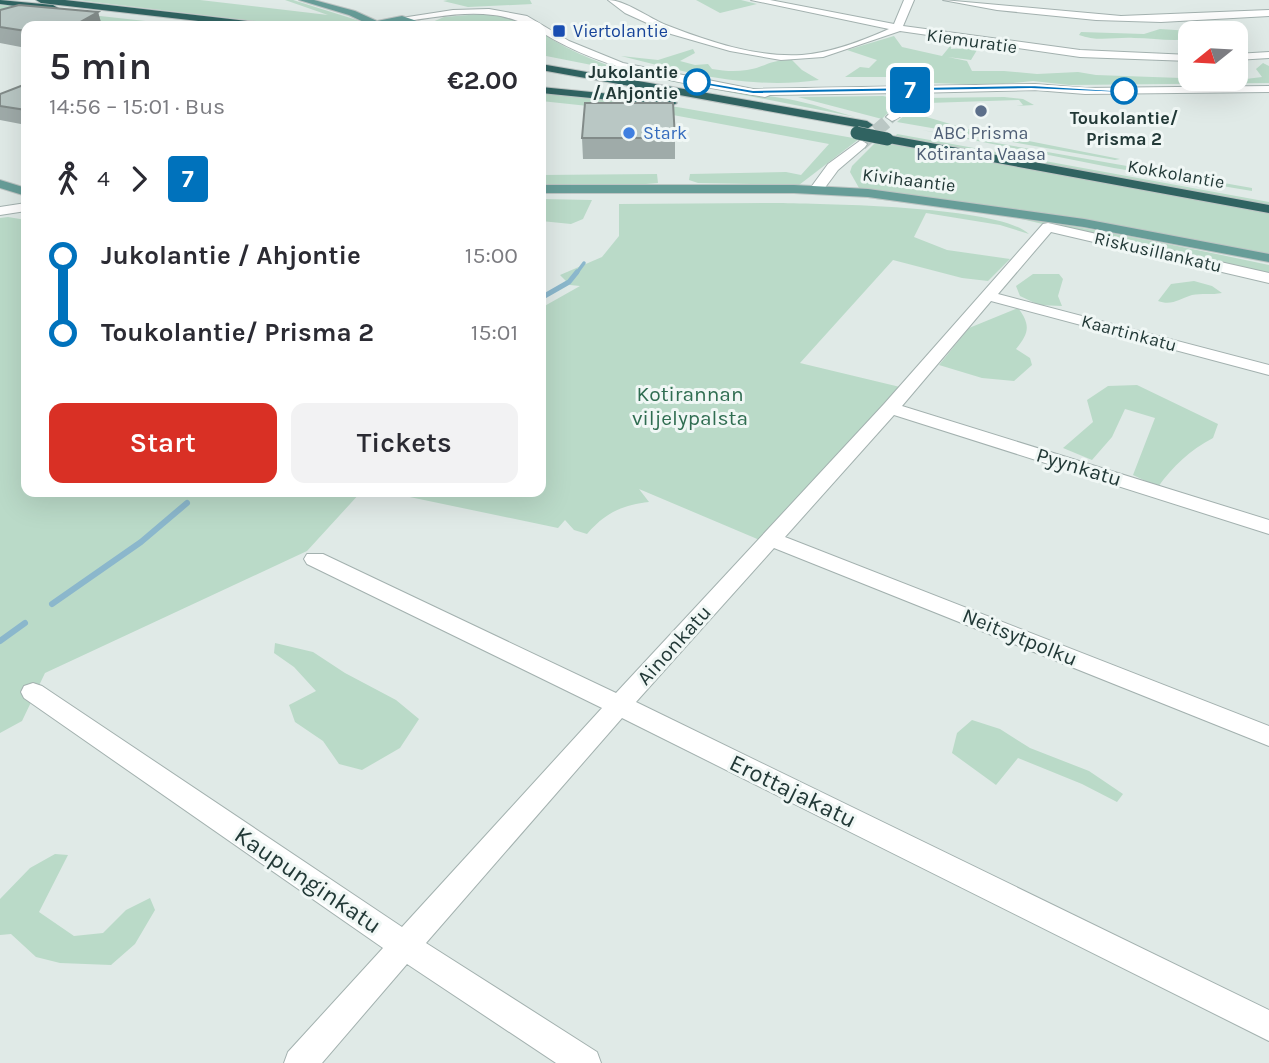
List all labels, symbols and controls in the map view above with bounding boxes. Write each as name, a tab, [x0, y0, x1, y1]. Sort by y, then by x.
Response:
place label: Viertolantie	[573, 20, 668, 42]
north arrow	[1178, 21, 1248, 91]
map controls	[1178, 21, 1248, 91]
marker: Viertolantie	[551, 23, 567, 39]
street label: Kiemuratie	[925, 24, 1019, 58]
text: 5 min	[49, 44, 152, 89]
place label: Jukolantie / Ahjontie	[588, 61, 678, 104]
text: €2.00	[447, 65, 518, 96]
line badge: 7	[887, 67, 933, 113]
marker: Jukolantie / Ahjontie	[684, 69, 710, 95]
text: 7	[904, 76, 916, 104]
marker: Toukolantie/ Prisma 2	[1111, 78, 1137, 104]
text: 14:56 – 15:01 · Bus	[49, 93, 225, 120]
marker: ABC Prisma Kotiranta Vaasa	[973, 103, 989, 119]
place label: Toukolantie/ Prisma 2	[1070, 107, 1178, 150]
place label: Stark	[643, 122, 687, 144]
place label: ABC Prisma Kotiranta Vaasa	[916, 122, 1046, 165]
marker: Stark	[621, 125, 637, 141]
street label: Kokkolantie	[1126, 155, 1226, 193]
icon: walk	[49, 160, 87, 198]
icon: forward	[120, 160, 158, 198]
street label: Kivihaantie	[861, 163, 957, 197]
text: 4	[97, 165, 110, 192]
text: 7	[182, 165, 194, 193]
street label: Riskusillankatu	[1092, 227, 1224, 277]
text: Jukolantie / Ahjontie	[101, 240, 361, 271]
text: 15:00	[465, 242, 518, 269]
street label: Kaartinkatu	[1079, 310, 1179, 356]
text: Toukolantie/ Prisma 2	[101, 317, 374, 348]
text: 15:01	[471, 319, 518, 346]
park label: Kotirannan viljelypalsta	[632, 382, 748, 430]
button: Start	[49, 403, 277, 483]
button: Tickets	[291, 403, 518, 483]
street label: Pyynkatu	[1033, 443, 1125, 491]
street label: Ainonkatu	[632, 600, 716, 690]
street label: Neitsytpolku	[959, 603, 1081, 671]
street label: Erottajakatu	[725, 748, 861, 834]
street label: Kaupunginkatu	[229, 821, 387, 939]

